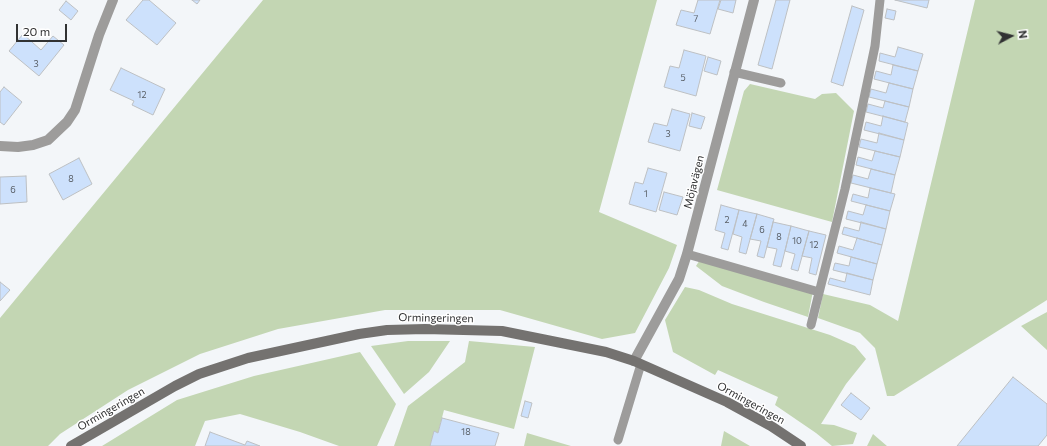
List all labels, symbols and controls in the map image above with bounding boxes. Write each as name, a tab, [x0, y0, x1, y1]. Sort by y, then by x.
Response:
house number: 7	[694, 14, 698, 24]
scale bar	[18, 16, 69, 42]
north arrow	[991, 16, 1031, 56]
text: 20 m	[23, 24, 50, 38]
text: N	[1016, 30, 1030, 39]
house number: 3	[33, 59, 39, 69]
house number: 5	[680, 73, 686, 83]
house number: 12	[138, 90, 146, 100]
house number: 3	[665, 129, 671, 139]
street label: Möjavägen	[681, 154, 707, 210]
house number: 8	[68, 174, 74, 184]
house number: 6	[10, 185, 16, 195]
house number: 1	[644, 189, 648, 199]
house number: 2	[725, 215, 729, 225]
house number: 4	[742, 219, 748, 229]
house number: 6	[759, 225, 765, 235]
house number: 8	[776, 232, 782, 242]
house number: 10	[792, 236, 802, 246]
house number: 12	[810, 240, 818, 250]
street label: Ormingeringen	[398, 311, 474, 325]
street label: Ormingeringen	[715, 379, 787, 427]
street label: Ormingeringen	[75, 384, 147, 434]
house number: 18	[461, 427, 471, 437]

